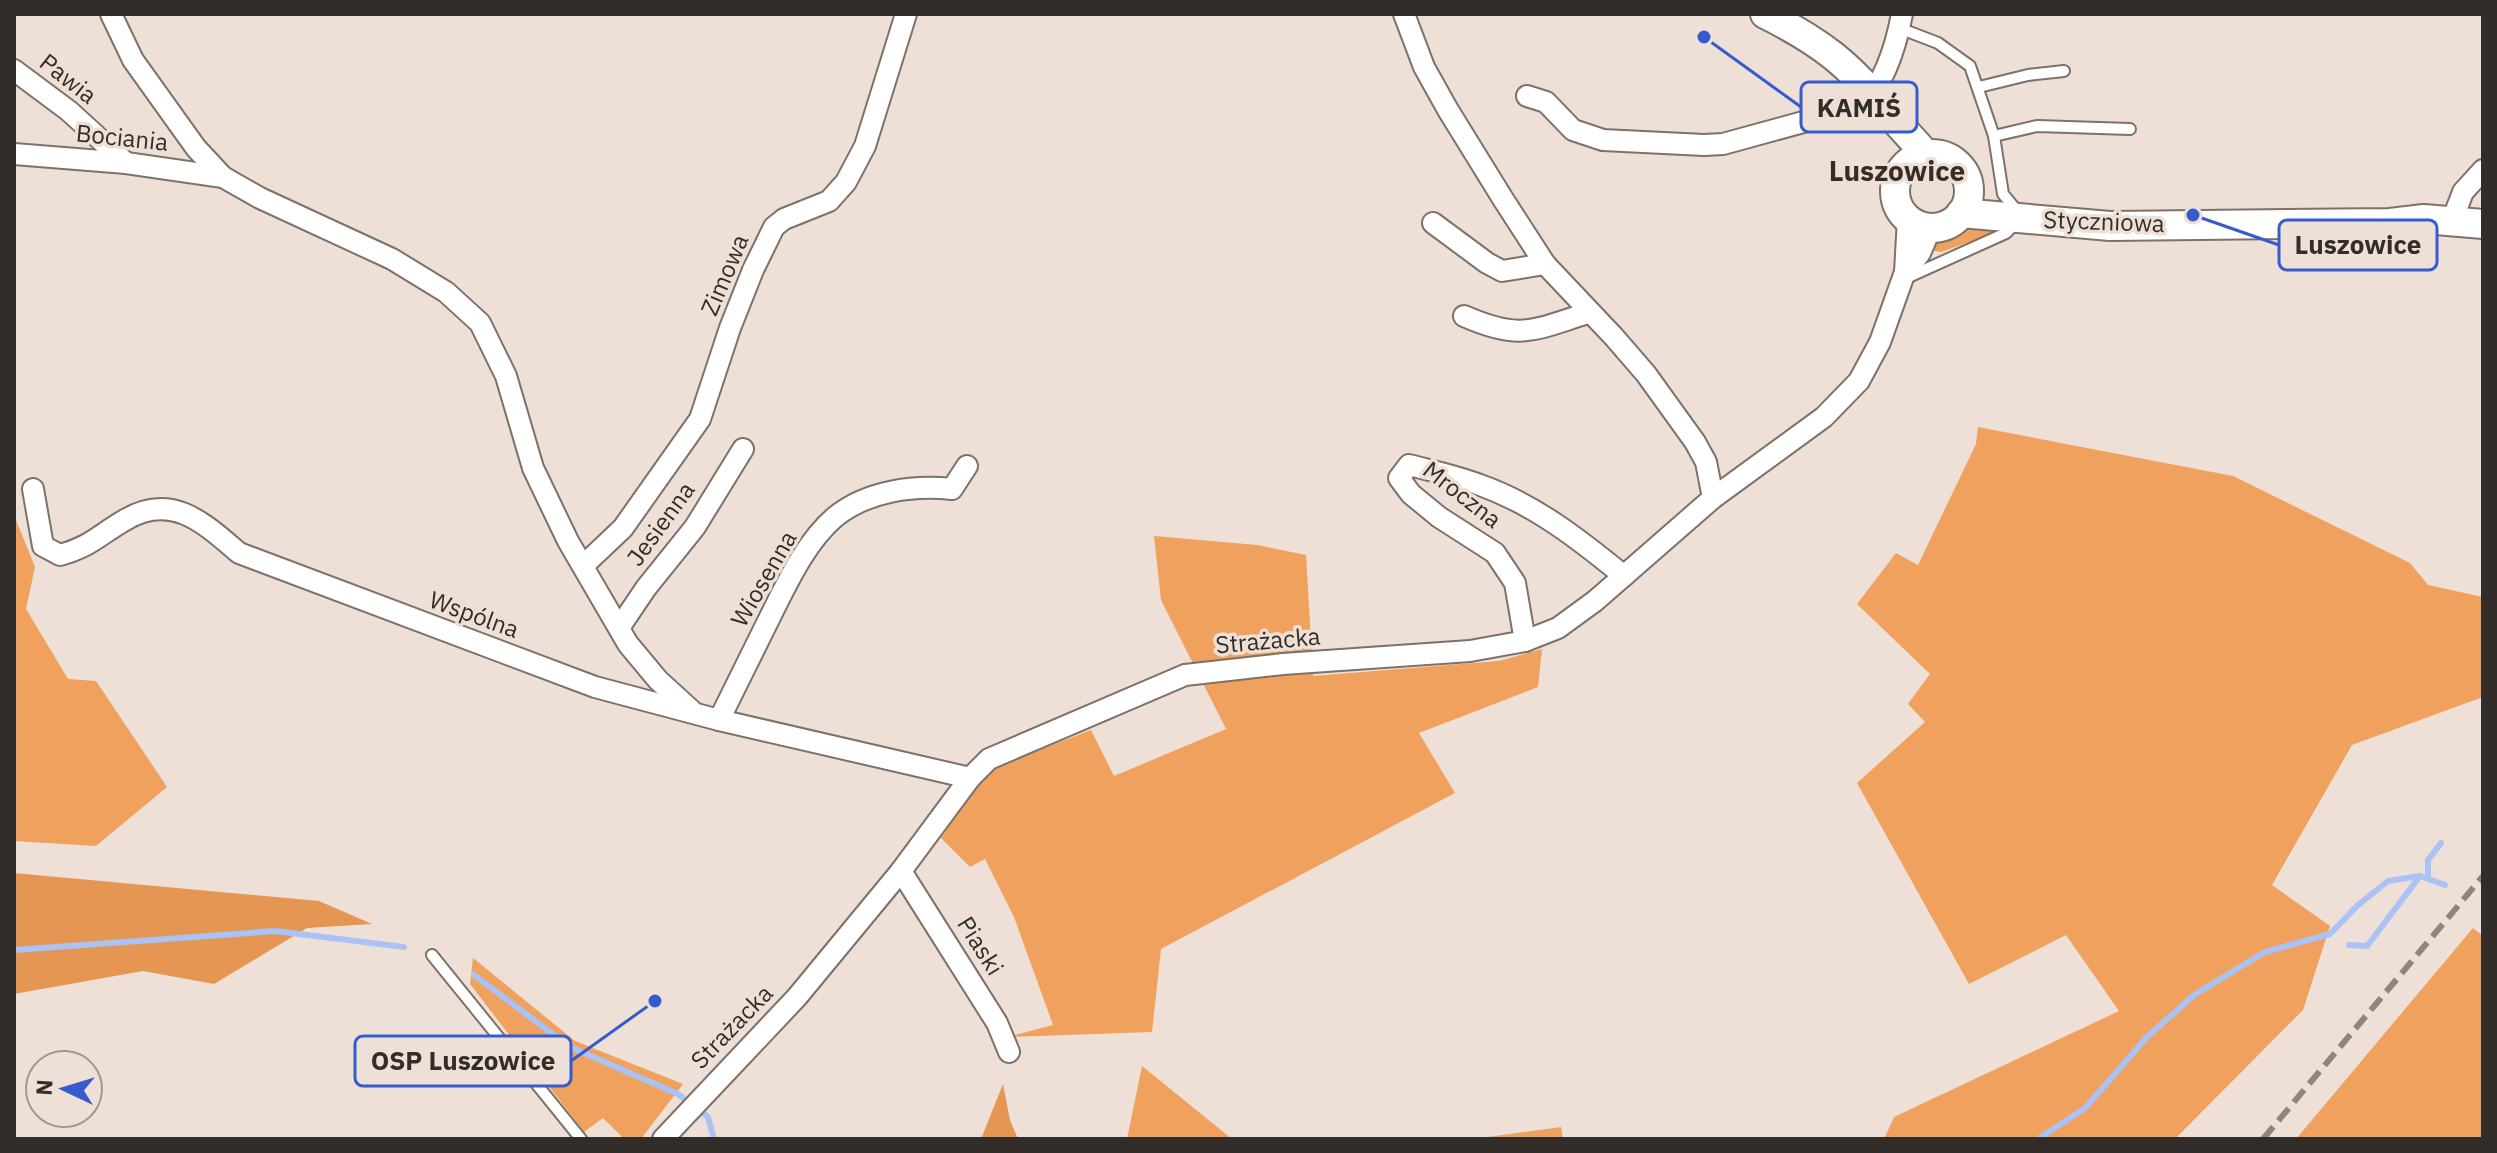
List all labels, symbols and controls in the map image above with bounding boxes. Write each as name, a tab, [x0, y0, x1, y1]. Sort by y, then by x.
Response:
street label: Pawia	[33, 46, 104, 111]
callout: KAMIŚ	[1801, 82, 1917, 132]
text: KAMIŚ	[1817, 90, 1901, 124]
street label: Bociania	[74, 116, 170, 158]
district label: Luszowice	[1829, 152, 1965, 189]
street label: Styczniowa	[2043, 203, 2165, 239]
callout: Luszowice	[2279, 220, 2437, 270]
text: Luszowice	[2295, 227, 2421, 261]
street label: Zimowa	[693, 229, 756, 320]
street label: Mroczna	[1417, 454, 1509, 535]
street label: Jesienna	[619, 475, 702, 572]
street label: Wiosenna	[723, 525, 804, 632]
street label: Wspólna	[425, 583, 524, 645]
street label: Strażacka	[1214, 619, 1322, 661]
street label: Piaski	[950, 910, 1011, 981]
street label: Strażacka	[683, 977, 779, 1075]
callout: OSP Luszowice	[355, 1036, 571, 1086]
text: OSP Luszowice	[371, 1043, 555, 1077]
north arrow	[24, 1049, 104, 1129]
text: N	[29, 1079, 59, 1097]

